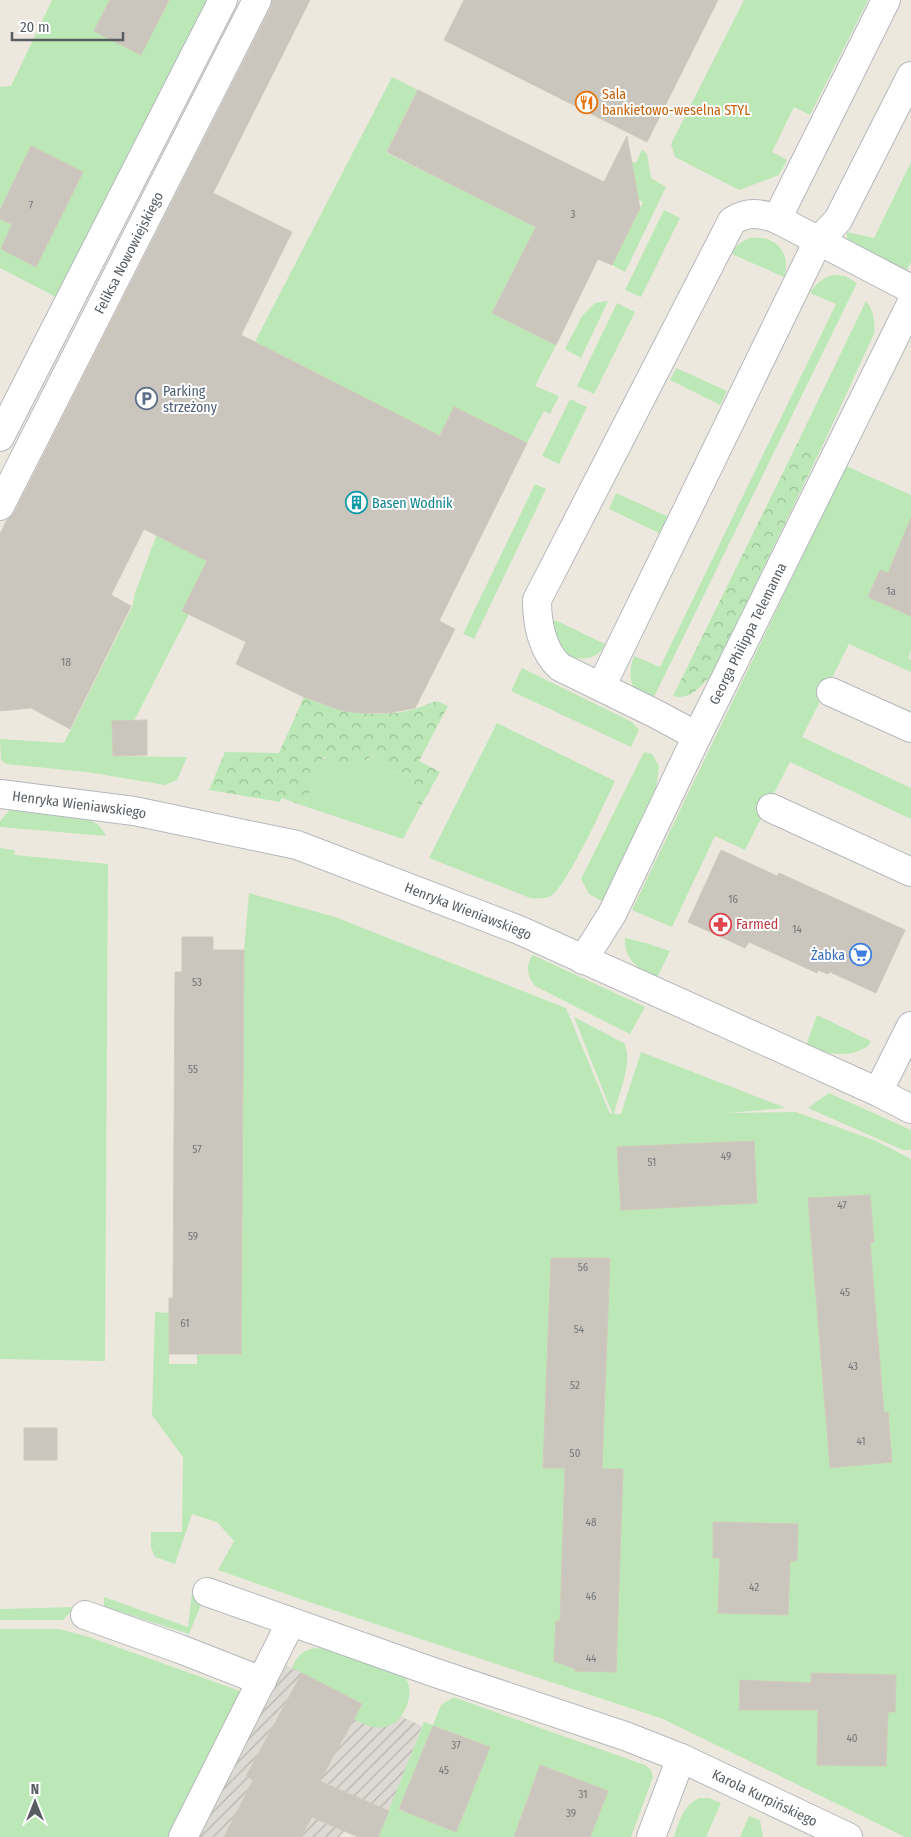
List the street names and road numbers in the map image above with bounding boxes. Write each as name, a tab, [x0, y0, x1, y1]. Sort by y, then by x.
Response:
street label: Feliksa Nowowiejskiego	[91, 189, 167, 317]
street label: Georga Philippa Telemanna	[705, 560, 790, 707]
street label: Henryka Wieniawskiego	[11, 787, 148, 822]
street label: Henryka Wieniawskiego	[402, 879, 535, 943]
street label: Karola Kurpińskiego	[709, 1765, 820, 1830]

